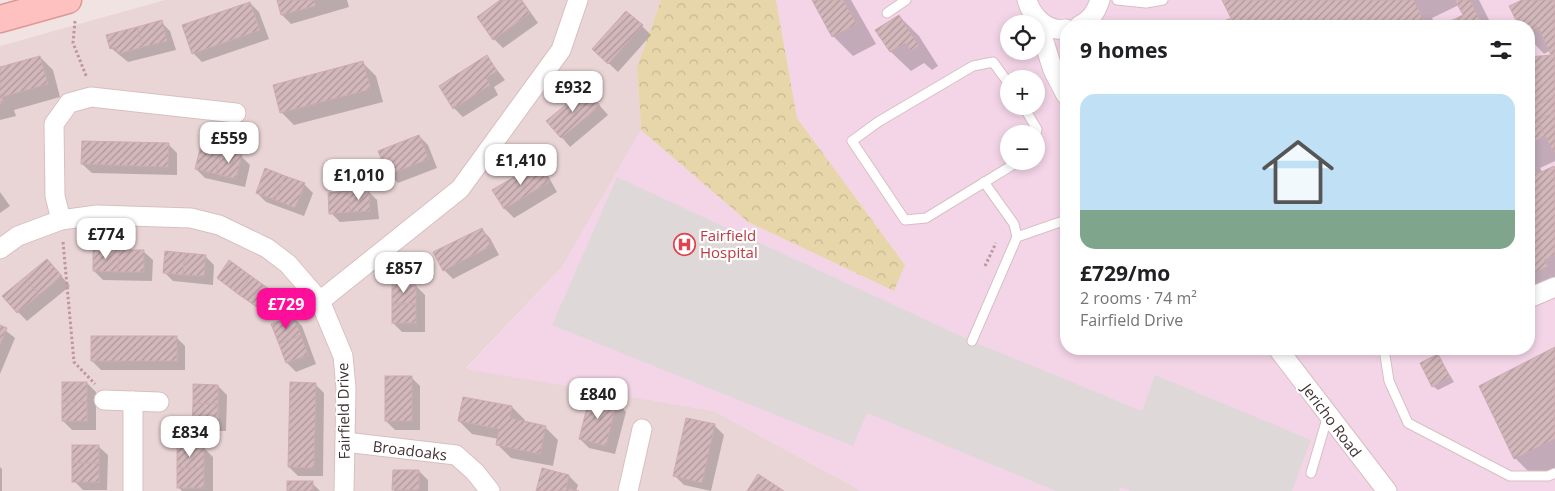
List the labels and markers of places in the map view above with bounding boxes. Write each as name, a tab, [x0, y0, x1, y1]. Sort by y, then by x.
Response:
pin: £932	[543, 70, 603, 113]
pin: £559	[199, 121, 259, 164]
pin: £1,410	[480, 144, 562, 186]
pin: £1,010	[318, 158, 400, 201]
pin: £774	[76, 218, 136, 260]
place label: Fairfield Hospital	[700, 225, 758, 262]
hospital icon: Fairfield Hospital	[672, 232, 696, 256]
pin: £857	[374, 252, 434, 294]
pin: £729	[256, 288, 316, 330]
pin: £840	[568, 378, 628, 420]
pin: £834	[160, 416, 220, 458]

